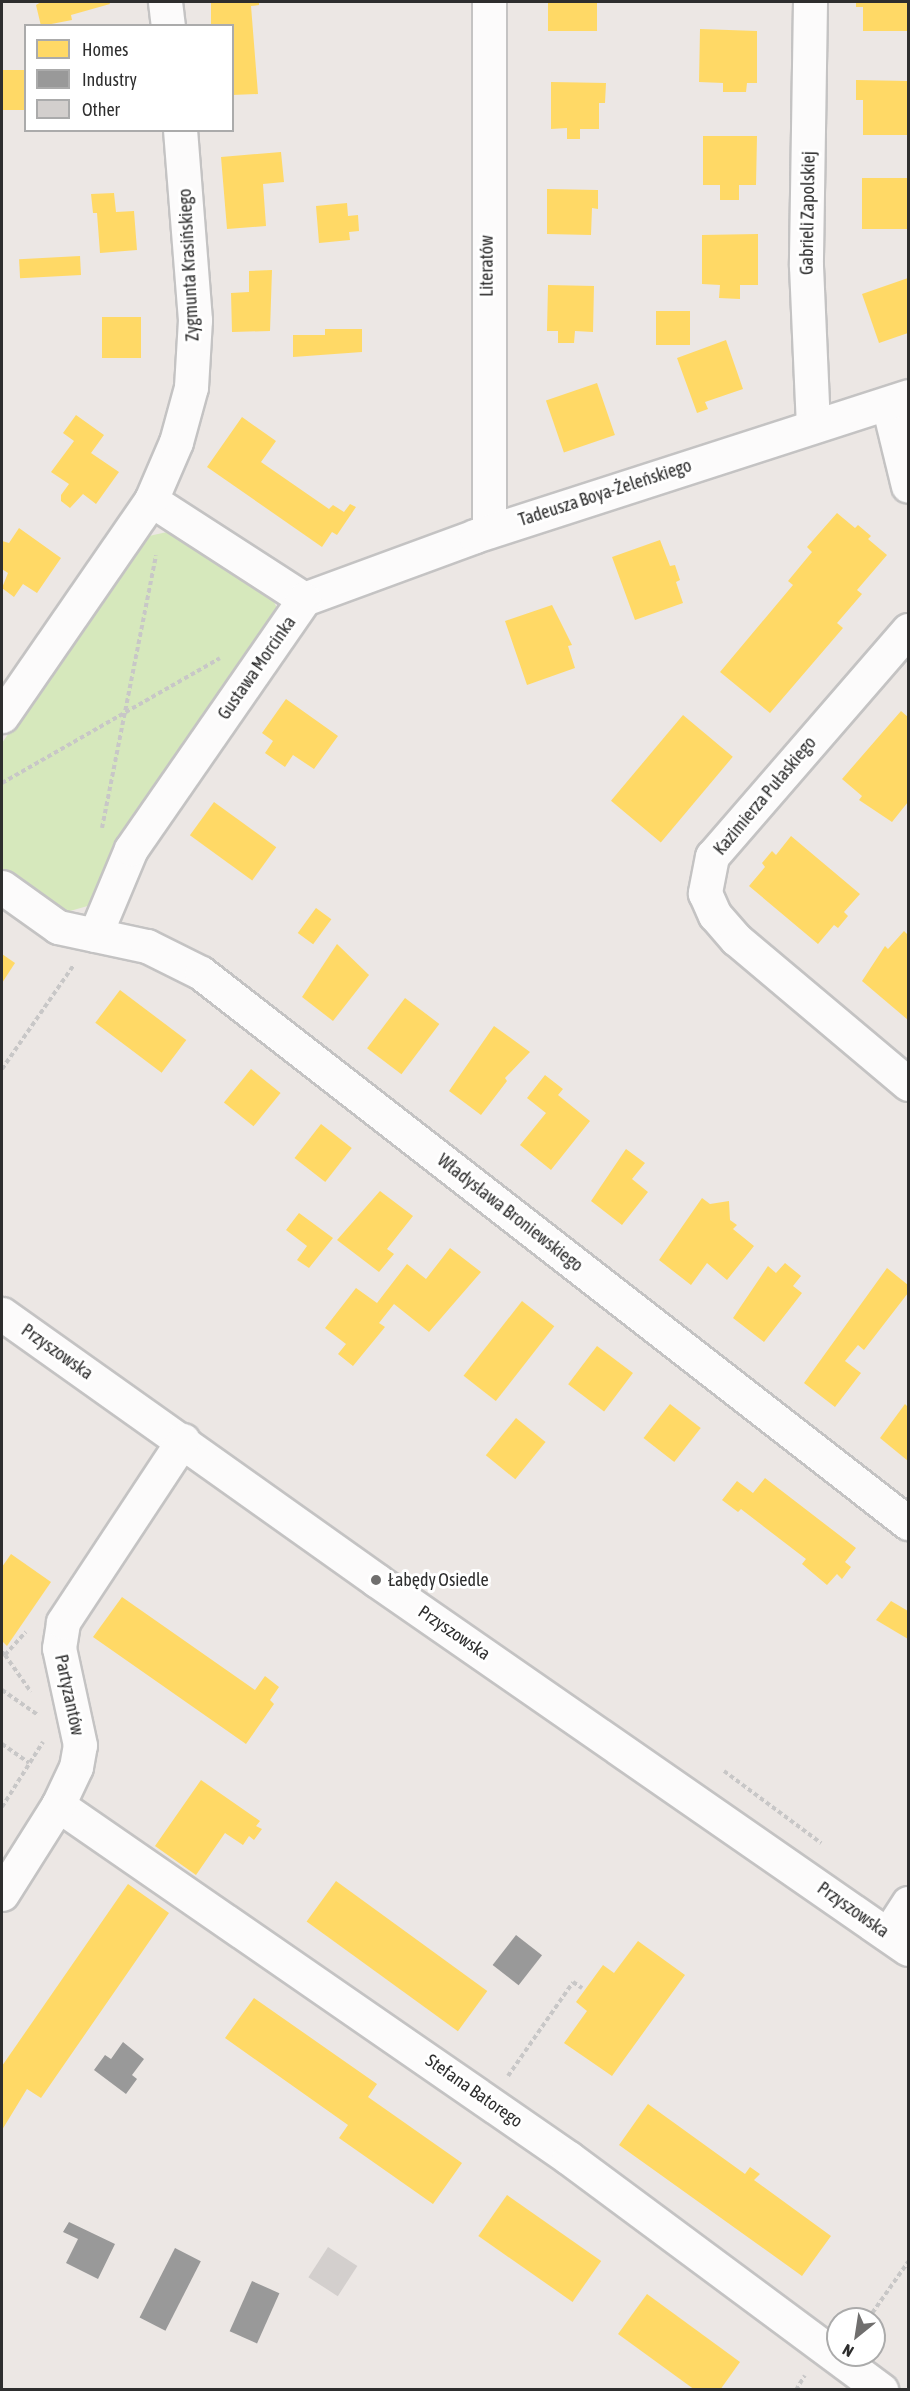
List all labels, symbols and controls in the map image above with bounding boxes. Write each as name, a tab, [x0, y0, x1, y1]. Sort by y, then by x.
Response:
legend	[24, 24, 234, 132]
text: Homes	[82, 39, 128, 60]
text: Industry	[82, 69, 137, 90]
text: Other	[82, 99, 120, 120]
street label: Gabrieli Zapolskiej	[796, 151, 820, 275]
street label: Zygmunta Krasińskiego	[174, 188, 204, 342]
street label: Literatów	[476, 235, 498, 297]
street label: Tadeusza Boya-Żeleńskiego	[516, 455, 694, 531]
street label: Gustawa Morcinka	[213, 612, 301, 724]
street label: Kazimierza Pułaskiego	[709, 732, 821, 860]
street label: Władysława Broniewskiego	[433, 1149, 587, 1277]
street label: Przyszowska	[17, 1320, 97, 1384]
place label: Łabędy Osiedle	[388, 1569, 489, 1591]
marker: Łabędy Osiedle	[369, 1573, 383, 1587]
street label: Przyszowska	[414, 1601, 494, 1665]
street label: Partyzantów	[50, 1653, 88, 1737]
street label: Przyszowska	[813, 1878, 893, 1942]
street label: Stefana Batorego	[421, 2050, 527, 2132]
north arrow	[826, 2307, 886, 2367]
text: N	[839, 2341, 857, 2361]

